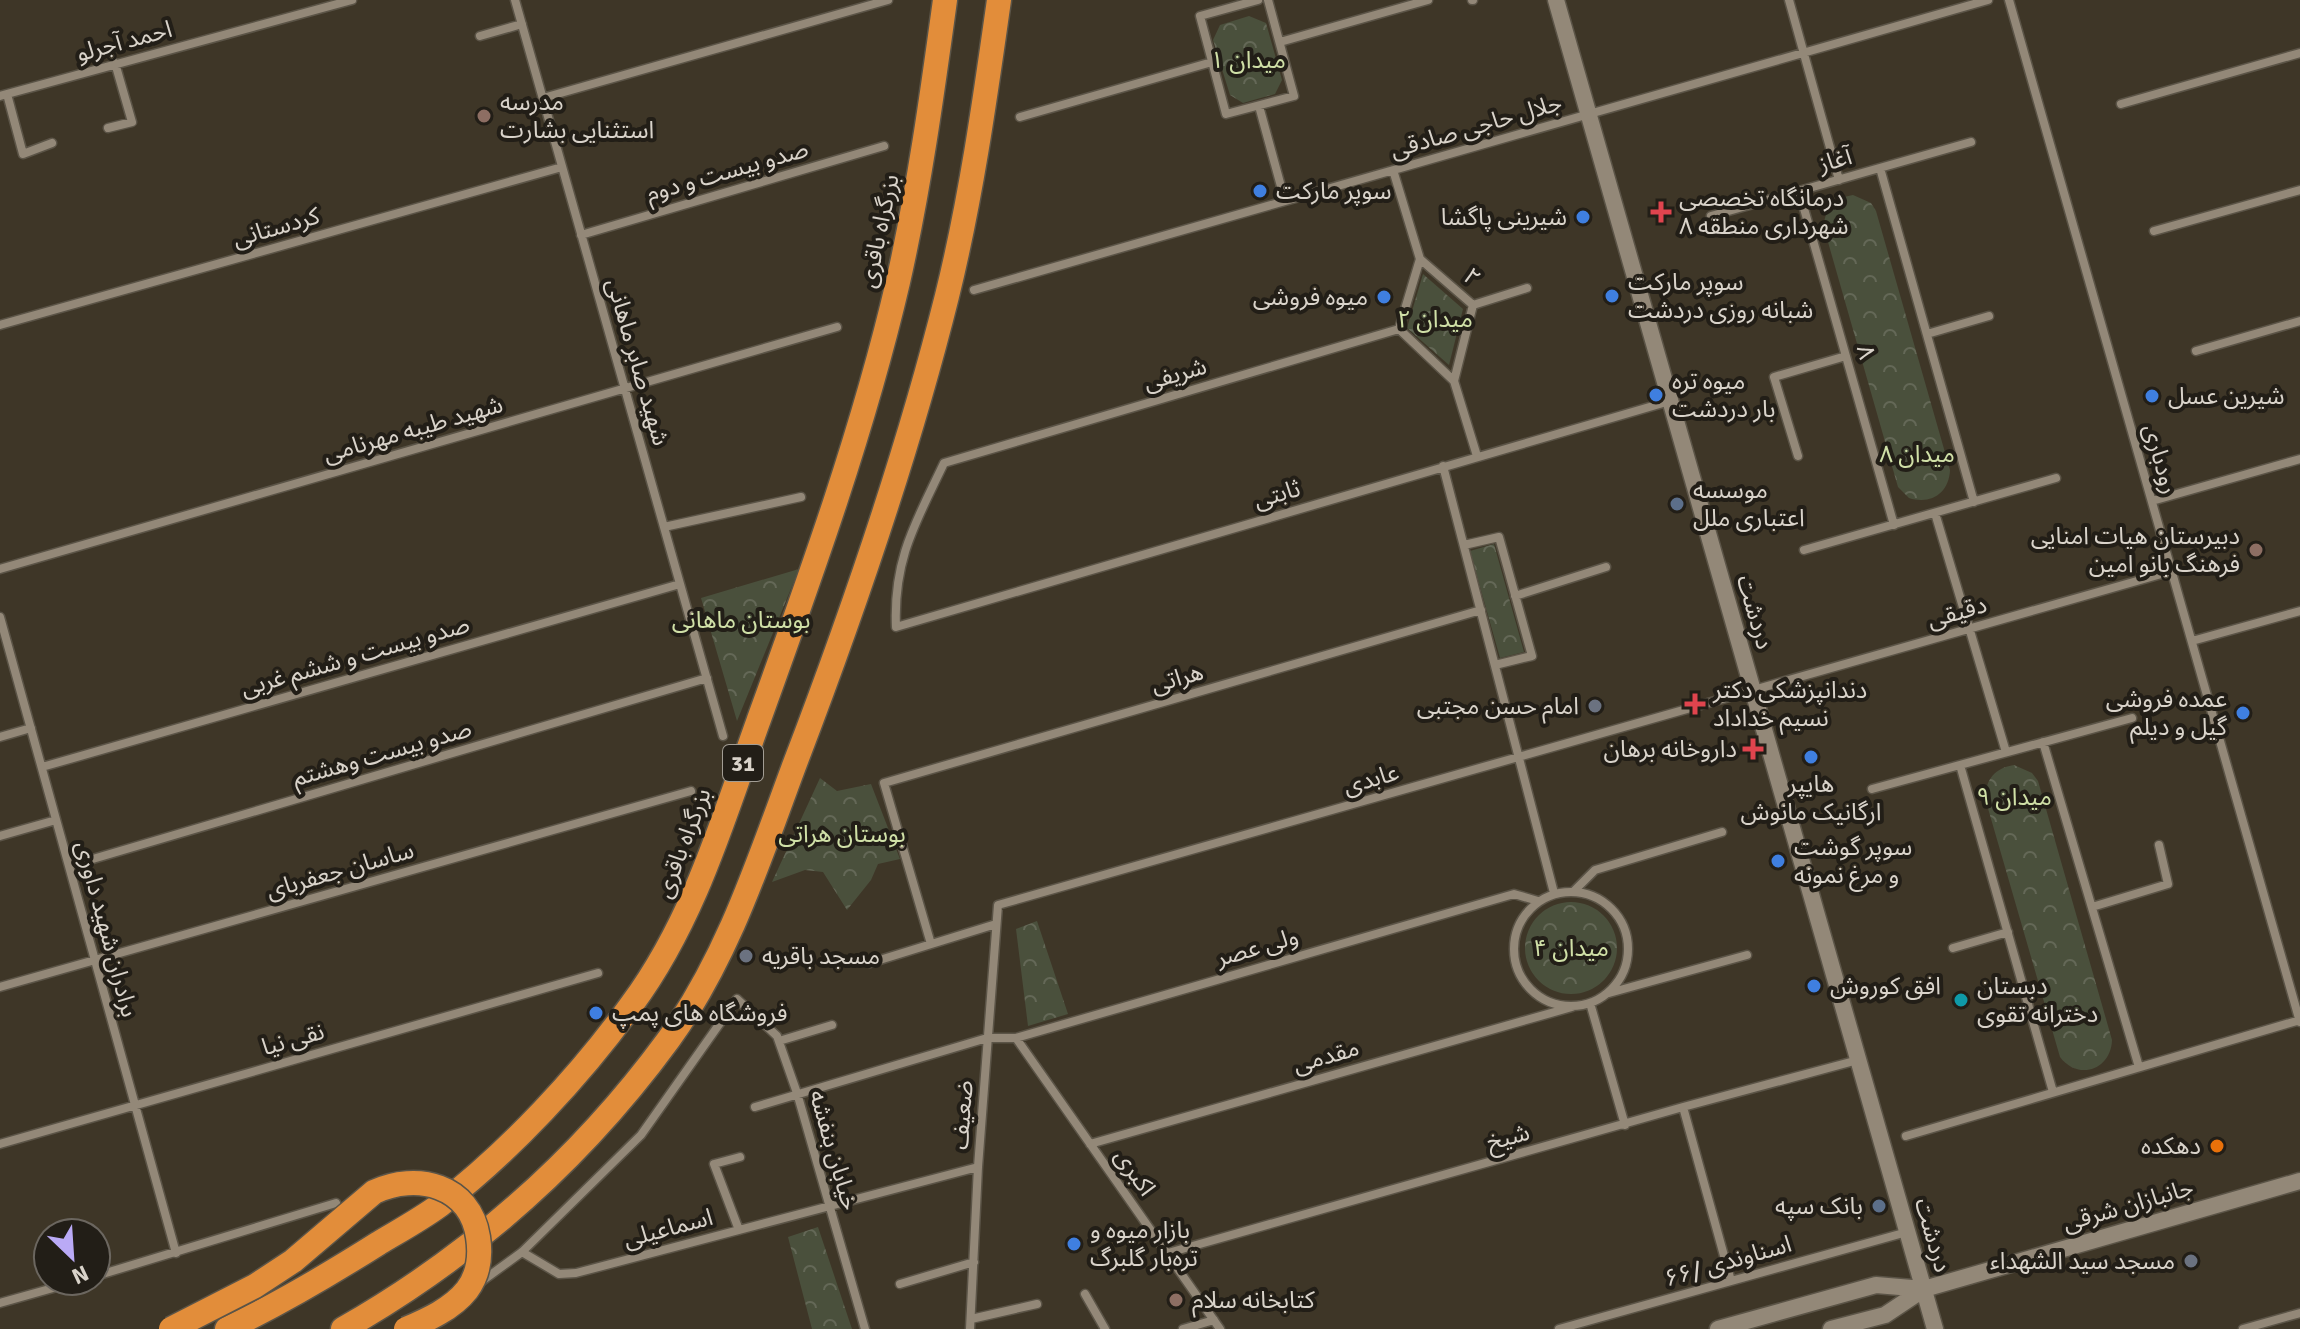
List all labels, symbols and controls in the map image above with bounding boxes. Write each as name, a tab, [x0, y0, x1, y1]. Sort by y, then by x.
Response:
street label: احمد آجرلو	[73, 14, 175, 68]
park label: میدان ۱	[1210, 45, 1286, 75]
place label: مدرسه استثنایی بشارت	[500, 87, 654, 145]
street label: جلال حاجی صادقی	[1387, 87, 1565, 165]
marker: مدرسه استثنایی بشارت	[475, 107, 493, 125]
street label: صدو بیست و دوم	[642, 133, 813, 211]
street label: آغاز	[1814, 141, 1856, 179]
street label: بزرگراه باقری	[852, 172, 906, 290]
place label: سوپر مارکت	[1276, 176, 1392, 206]
marker: سوپر مارکت	[1251, 182, 1269, 200]
place label: درمانگاه تخصصی شهرداری منطقه ۸	[1679, 183, 1849, 241]
street label: کردستانی	[229, 200, 324, 254]
marker: درمانگاه تخصصی شهرداری منطقه ۸	[1650, 201, 1672, 223]
place label: شیرینی پاگشا	[1441, 202, 1567, 232]
marker: شیرینی پاگشا	[1574, 208, 1592, 226]
street label: ۲	[1457, 261, 1487, 293]
place label: سوپر مارکت شبانه روزی دردشت	[1628, 267, 1813, 325]
street label: شهید صابر ماهانی	[600, 275, 676, 449]
place label: میوه فروشی	[1253, 282, 1368, 312]
marker: سوپر مارکت شبانه روزی دردشت	[1603, 287, 1621, 305]
marker: میوه فروشی	[1375, 288, 1393, 306]
park label: میدان ۲	[1397, 304, 1473, 334]
street label: ۸	[1850, 341, 1882, 363]
street label: شریفی	[1140, 351, 1210, 397]
place label: میوه تره بار دردشت	[1672, 366, 1776, 424]
place label: شیرین عسل	[2168, 381, 2285, 411]
marker: میوه تره بار دردشت	[1647, 386, 1665, 404]
marker: شیرین عسل	[2143, 387, 2161, 405]
street label: شهید طیبه مهرنامی	[320, 389, 506, 469]
street label: رودباری	[2137, 421, 2185, 497]
park label: میدان ۸	[1879, 439, 1955, 469]
street label: ثابتی	[1250, 473, 1304, 515]
place label: موسسه اعتباری ملل	[1693, 475, 1805, 533]
marker: موسسه اعتباری ملل	[1668, 495, 1686, 513]
place label: دبیرستان هیات امنایی فرهنگ بانو امین	[2031, 521, 2240, 579]
marker: دبیرستان هیات امنایی فرهنگ بانو امین	[2247, 541, 2265, 559]
street label: دردشت	[1730, 571, 1780, 653]
street label: دقیقی	[1924, 589, 1990, 635]
park label: بوستان ماهانی	[672, 605, 810, 635]
street label: صدو بیست و ششم غربی	[237, 609, 473, 705]
street label: هراتی	[1147, 656, 1207, 700]
place label: دندانپزشکی دکتر نسیم خداداد	[1712, 675, 1867, 735]
place label: عمده فروشی گیل و دیلم	[2106, 684, 2228, 744]
place label: امام حسن مجتبی	[1417, 691, 1579, 724]
marker: دندانپزشکی دکتر نسیم خداداد	[1684, 693, 1706, 715]
marker: امام حسن مجتبی	[1586, 697, 1604, 715]
marker: عمده فروشی گیل و دیلم	[2234, 704, 2252, 722]
street label: صدو بیست وهشتم	[289, 713, 476, 795]
place label: داروخانه برهان	[1604, 734, 1737, 764]
marker: داروخانه برهان	[1744, 740, 1762, 758]
road number: 31	[723, 745, 763, 781]
marker: هایپر ارگانیک مانوش	[1802, 748, 1820, 766]
street label: عابدی	[1340, 757, 1402, 801]
place label: هایپر ارگانیک مانوش	[1741, 769, 1881, 827]
park label: میدان ۹	[1976, 782, 2052, 812]
street label: بزرگراه باقری	[648, 784, 718, 902]
park label: بوستان هراتی	[778, 819, 906, 849]
place label: سوپر گوشت و مرغ نمونه	[1794, 832, 1912, 892]
street label: ساسان جعفربای	[263, 835, 417, 905]
street label: برادران شهید داوری	[69, 838, 145, 1020]
marker: سوپر گوشت و مرغ نمونه	[1769, 852, 1787, 870]
street label: ولی عصر	[1211, 921, 1302, 973]
park label: میدان ۴	[1533, 933, 1609, 963]
place label: مسجد باقریه	[762, 941, 880, 971]
marker: مسجد باقریه	[737, 947, 755, 965]
place label: افق کوروش	[1830, 971, 1941, 1001]
place label: دبستان دخترانه تقوی	[1977, 971, 2098, 1029]
marker: افق کوروش	[1805, 977, 1823, 995]
marker: دبستان دخترانه تقوی	[1952, 991, 1970, 1009]
place label: فروشگاه های پمپ	[612, 998, 788, 1029]
marker: فروشگاه های پمپ	[587, 1004, 605, 1022]
street label: نقی نیا	[258, 1016, 328, 1062]
street label: مقدمی	[1289, 1032, 1363, 1080]
street label: ضعیف	[945, 1079, 979, 1151]
street label: خیابان بنفشه	[803, 1086, 865, 1214]
street label: شیخ	[1483, 1117, 1534, 1159]
place label: دهکده	[2141, 1131, 2201, 1161]
marker: دهکده	[2208, 1137, 2226, 1155]
street label: اکبری	[1108, 1142, 1162, 1202]
street label: جانبازان شرقی	[2059, 1172, 2197, 1238]
place label: بانک سپه	[1775, 1191, 1863, 1221]
street label: دردشت	[1908, 1194, 1958, 1276]
marker: بانک سپه	[1870, 1197, 1888, 1215]
street label: اسماعیلی	[620, 1202, 716, 1254]
place label: بازار میوه و تره‌بار گلبرگ	[1090, 1215, 1198, 1273]
north arrow	[32, 1217, 112, 1297]
street label: اسناوندی /۶۶	[1661, 1229, 1795, 1293]
marker: بازار میوه و تره‌بار گلبرگ	[1065, 1235, 1083, 1253]
place label: مسجد سید الشهداء	[1990, 1246, 2175, 1276]
marker: مسجد سید الشهداء	[2182, 1252, 2200, 1270]
text: N	[68, 1259, 93, 1290]
place label: کتابخانه سلام	[1192, 1285, 1316, 1318]
marker: کتابخانه سلام	[1167, 1291, 1185, 1309]

